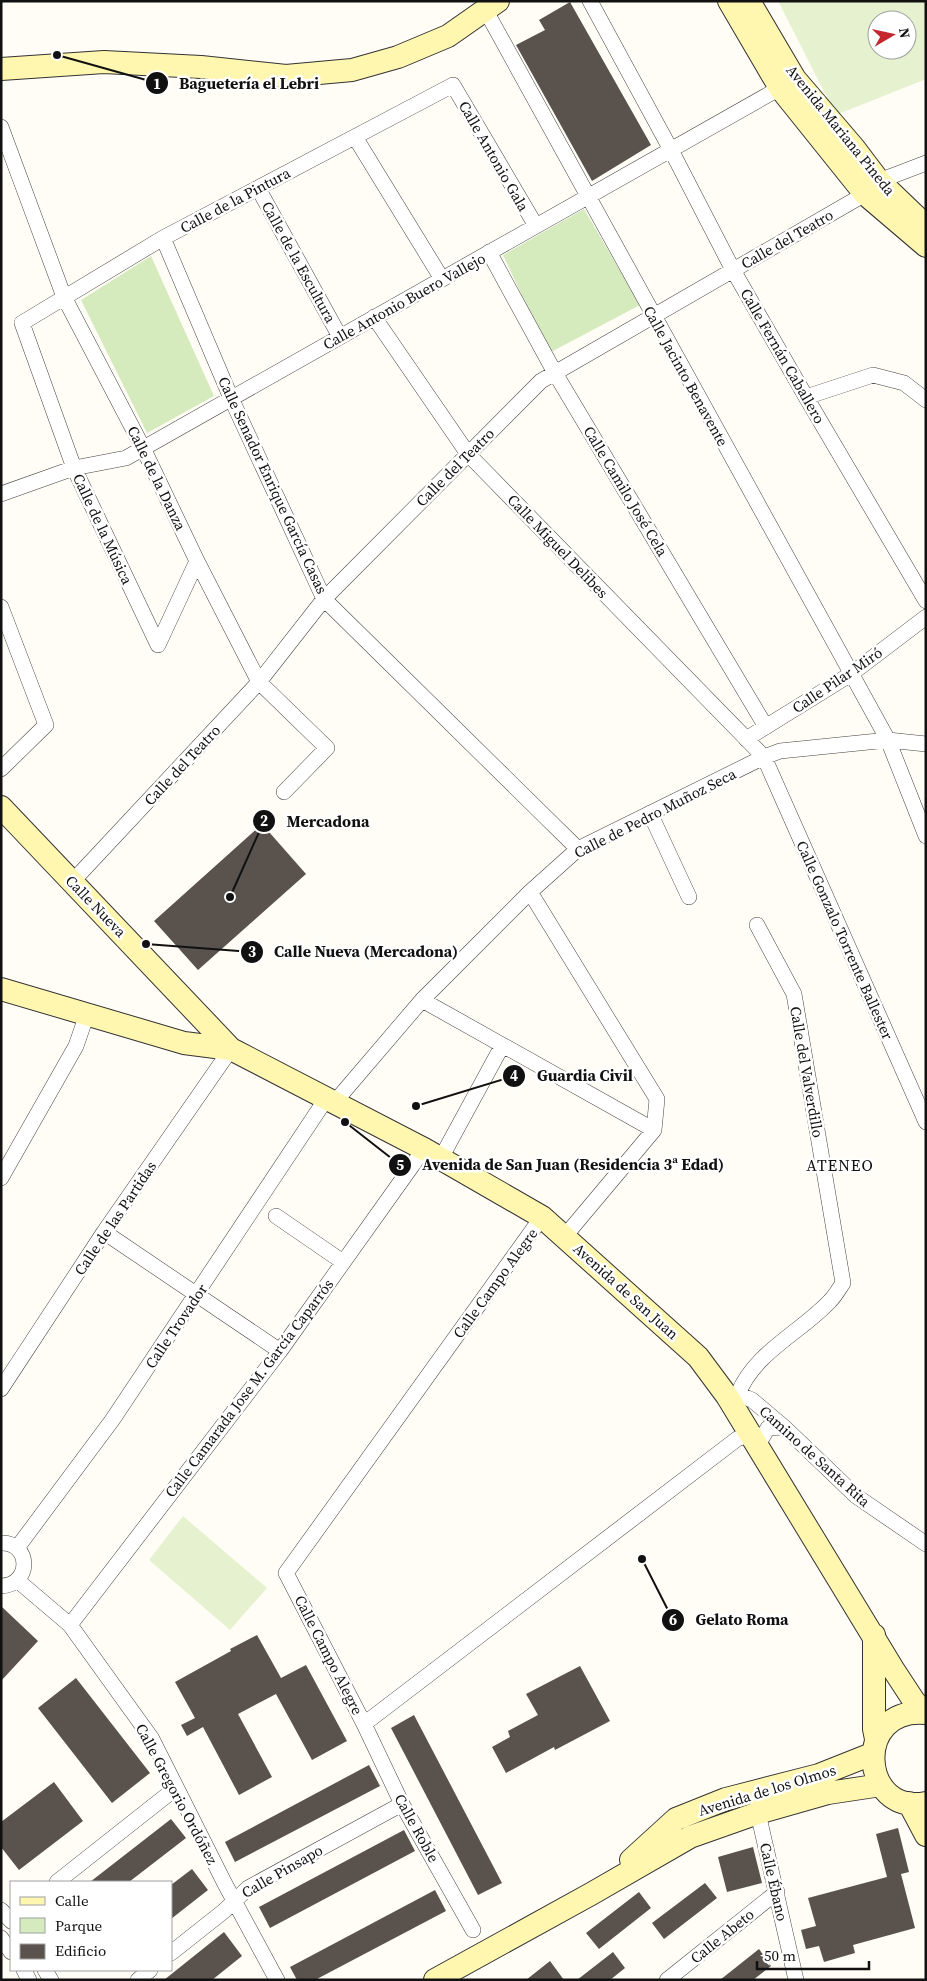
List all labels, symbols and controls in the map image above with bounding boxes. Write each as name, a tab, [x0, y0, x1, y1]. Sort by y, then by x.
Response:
north arrow	[867, 10, 917, 60]
text: N	[894, 26, 916, 40]
street label: Avenida Mariana Pineda	[782, 60, 901, 200]
callout: Baguetería el Lebri	[144, 68, 330, 99]
text: Baguetería el Lebri	[179, 72, 319, 94]
text: 1	[153, 73, 161, 94]
street label: Calle Antonio Gala	[454, 97, 534, 215]
street label: Calle de la Pintura	[176, 162, 294, 238]
street label: Calle de la Escultura	[257, 198, 341, 327]
street label: Calle del Teatro	[737, 204, 837, 274]
street label: Calle Antonio Buero Vallejo	[319, 247, 489, 355]
street label: Calle Fernán Caballero	[736, 285, 830, 427]
street label: Calle Jacinto Benavente	[639, 302, 734, 450]
street label: Calle Senador Enrique García Casas	[213, 373, 333, 597]
street label: Calle de la Danza	[123, 422, 192, 534]
street label: Calle Camilo José Cela	[579, 422, 673, 560]
street label: Calle del Teatro	[411, 423, 499, 511]
street label: Calle de la Música	[68, 470, 138, 588]
street label: Calle Miguel Delibes	[503, 489, 613, 603]
street label: Calle Pilar Miró	[788, 642, 886, 718]
street label: Calle del Teatro	[139, 720, 225, 810]
street label: Calle de Pedro Muñoz Seca	[570, 763, 740, 863]
callout: Mercadona	[252, 805, 380, 836]
text: 2	[260, 810, 268, 831]
text: Mercadona	[287, 810, 370, 832]
street label: Calle Gonzalo Torrente Ballester	[792, 837, 899, 1043]
street label: Calle Nueva	[61, 870, 131, 942]
callout: Calle Nueva (Mercadona)	[239, 936, 468, 967]
text: Calle Nueva (Mercadona)	[274, 940, 458, 962]
text: 3	[248, 941, 256, 962]
street label: Calle del Valverdillo	[785, 1005, 829, 1139]
callout: Guardia Civil	[502, 1060, 643, 1091]
text: Guardia Civil	[537, 1064, 633, 1086]
text: 4	[510, 1065, 518, 1086]
callout: Avenida de San Juan (Residencia 3ª Edad)	[387, 1149, 734, 1180]
text: Avenida de San Juan (Residencia 3ª Edad)	[422, 1153, 724, 1175]
text: 5	[396, 1154, 404, 1175]
district label: ATENEO	[806, 1154, 874, 1176]
street label: Calle de las Partidas	[69, 1157, 161, 1279]
street label: Calle Campo Alegre	[448, 1223, 542, 1342]
street label: Avenida de San Juan	[569, 1238, 683, 1344]
street label: Calle Camarada Jose M. García Caparrós	[160, 1274, 338, 1502]
street label: Calle Trovador	[140, 1279, 212, 1372]
street label: Camino de Santa Rita	[755, 1401, 875, 1512]
street label: Calle Campo Alegre	[290, 1592, 368, 1719]
callout: Gelato Roma	[661, 1604, 799, 1635]
text: Gelato Roma	[695, 1608, 789, 1630]
text: 6	[669, 1609, 677, 1630]
street label: Calle Gregorio Ordóñez	[131, 1720, 223, 1868]
street label: Avenida de los Olmos	[696, 1759, 838, 1821]
street label: Calle Roble	[390, 1790, 445, 1866]
street label: Calle Pinsapo	[238, 1839, 326, 1903]
street label: Calle Ébano	[755, 1841, 793, 1923]
legend	[10, 1881, 172, 1971]
text: Calle	[55, 1890, 89, 1911]
street label: Calle Abeto	[686, 1904, 758, 1968]
text: Parque	[55, 1915, 103, 1936]
scale bar	[757, 1938, 870, 1970]
text: Edificio	[55, 1940, 106, 1961]
text: 50 m	[764, 1945, 796, 1966]

